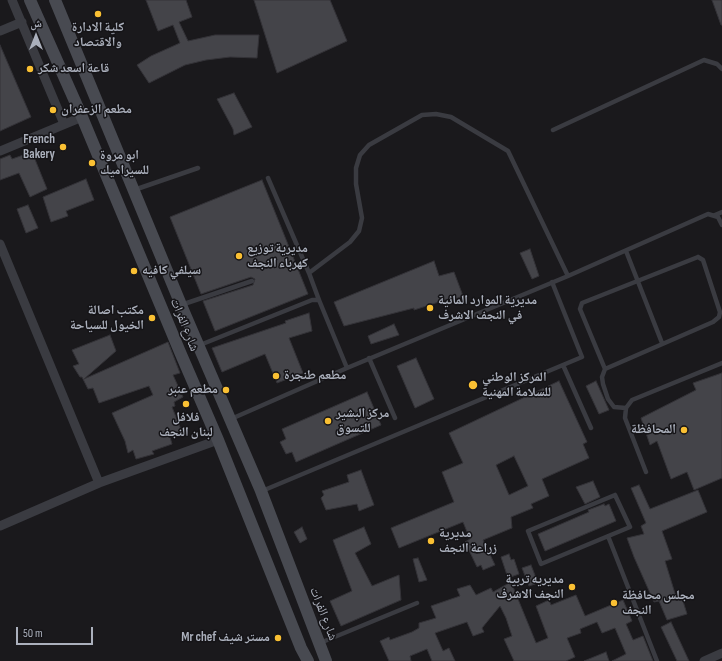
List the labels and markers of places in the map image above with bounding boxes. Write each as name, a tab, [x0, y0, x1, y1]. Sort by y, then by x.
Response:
marker: كلية الادارة والاقتصاد	[93, 9, 103, 19]
place label: كلية الادارة والاقتصاد	[72, 20, 124, 51]
place label: قاعة اسعد شكر	[38, 61, 109, 77]
marker: قاعة اسعد شكر	[25, 64, 35, 74]
place label: مطعم الزعفران	[61, 102, 132, 118]
marker: مطعم الزعفران	[48, 105, 58, 115]
place label: French Bakery	[23, 132, 55, 163]
marker: French Bakery	[58, 142, 68, 152]
place label: ابو مروة للسيراميك	[100, 148, 149, 179]
marker: ابو مروة للسيراميك	[87, 158, 97, 168]
place label: مديرية توزيع كهرباء النجف	[247, 241, 308, 272]
marker: مديرية توزيع كهرباء النجف	[234, 251, 244, 261]
place label: سيلفي كافيه	[142, 263, 201, 279]
marker: سيلفي كافيه	[129, 266, 139, 276]
place label: مديرية الموارد المائية في النجف الاشرف	[438, 293, 537, 324]
place label: مكتب اصالة الخيول للسياحة	[70, 303, 144, 334]
marker: مديرية الموارد المائية في النجف الاشرف	[425, 303, 435, 313]
marker: مكتب اصالة الخيول للسياحة	[147, 313, 157, 323]
place label: مطعم طنجرة	[284, 368, 346, 384]
place label: المركز الوطني للسلامة المهنية	[482, 370, 551, 401]
marker: مطعم طنجرة	[271, 371, 281, 381]
marker: المركز الوطني للسلامة المهنية	[467, 379, 479, 391]
place label: مطعم عنبر	[168, 382, 218, 398]
marker: مطعم عنبر	[221, 385, 231, 395]
marker: فلافل لبنان النجف	[181, 399, 191, 409]
place label: مركز البشير للتسوق	[336, 406, 389, 437]
place label: فلافل لبنان النجف	[159, 410, 213, 441]
marker: مركز البشير للتسوق	[323, 416, 333, 426]
place label: المحافظة	[631, 422, 676, 438]
marker: المحافظة	[679, 425, 689, 435]
place label: مديرية زراعة النجف	[439, 526, 497, 557]
marker: مديرية زراعة النجف	[426, 536, 436, 546]
place label: مديريه تربية النجف الاشرف	[496, 572, 564, 603]
marker: مديريه تربية النجف الاشرف	[567, 582, 577, 592]
place label: مجلس محافظة النجف	[622, 588, 695, 619]
marker: مجلس محافظة النجف	[609, 598, 619, 608]
place label: Mr chef مستر شيف	[181, 630, 270, 646]
marker: Mr chef مستر شيف	[273, 633, 283, 643]

